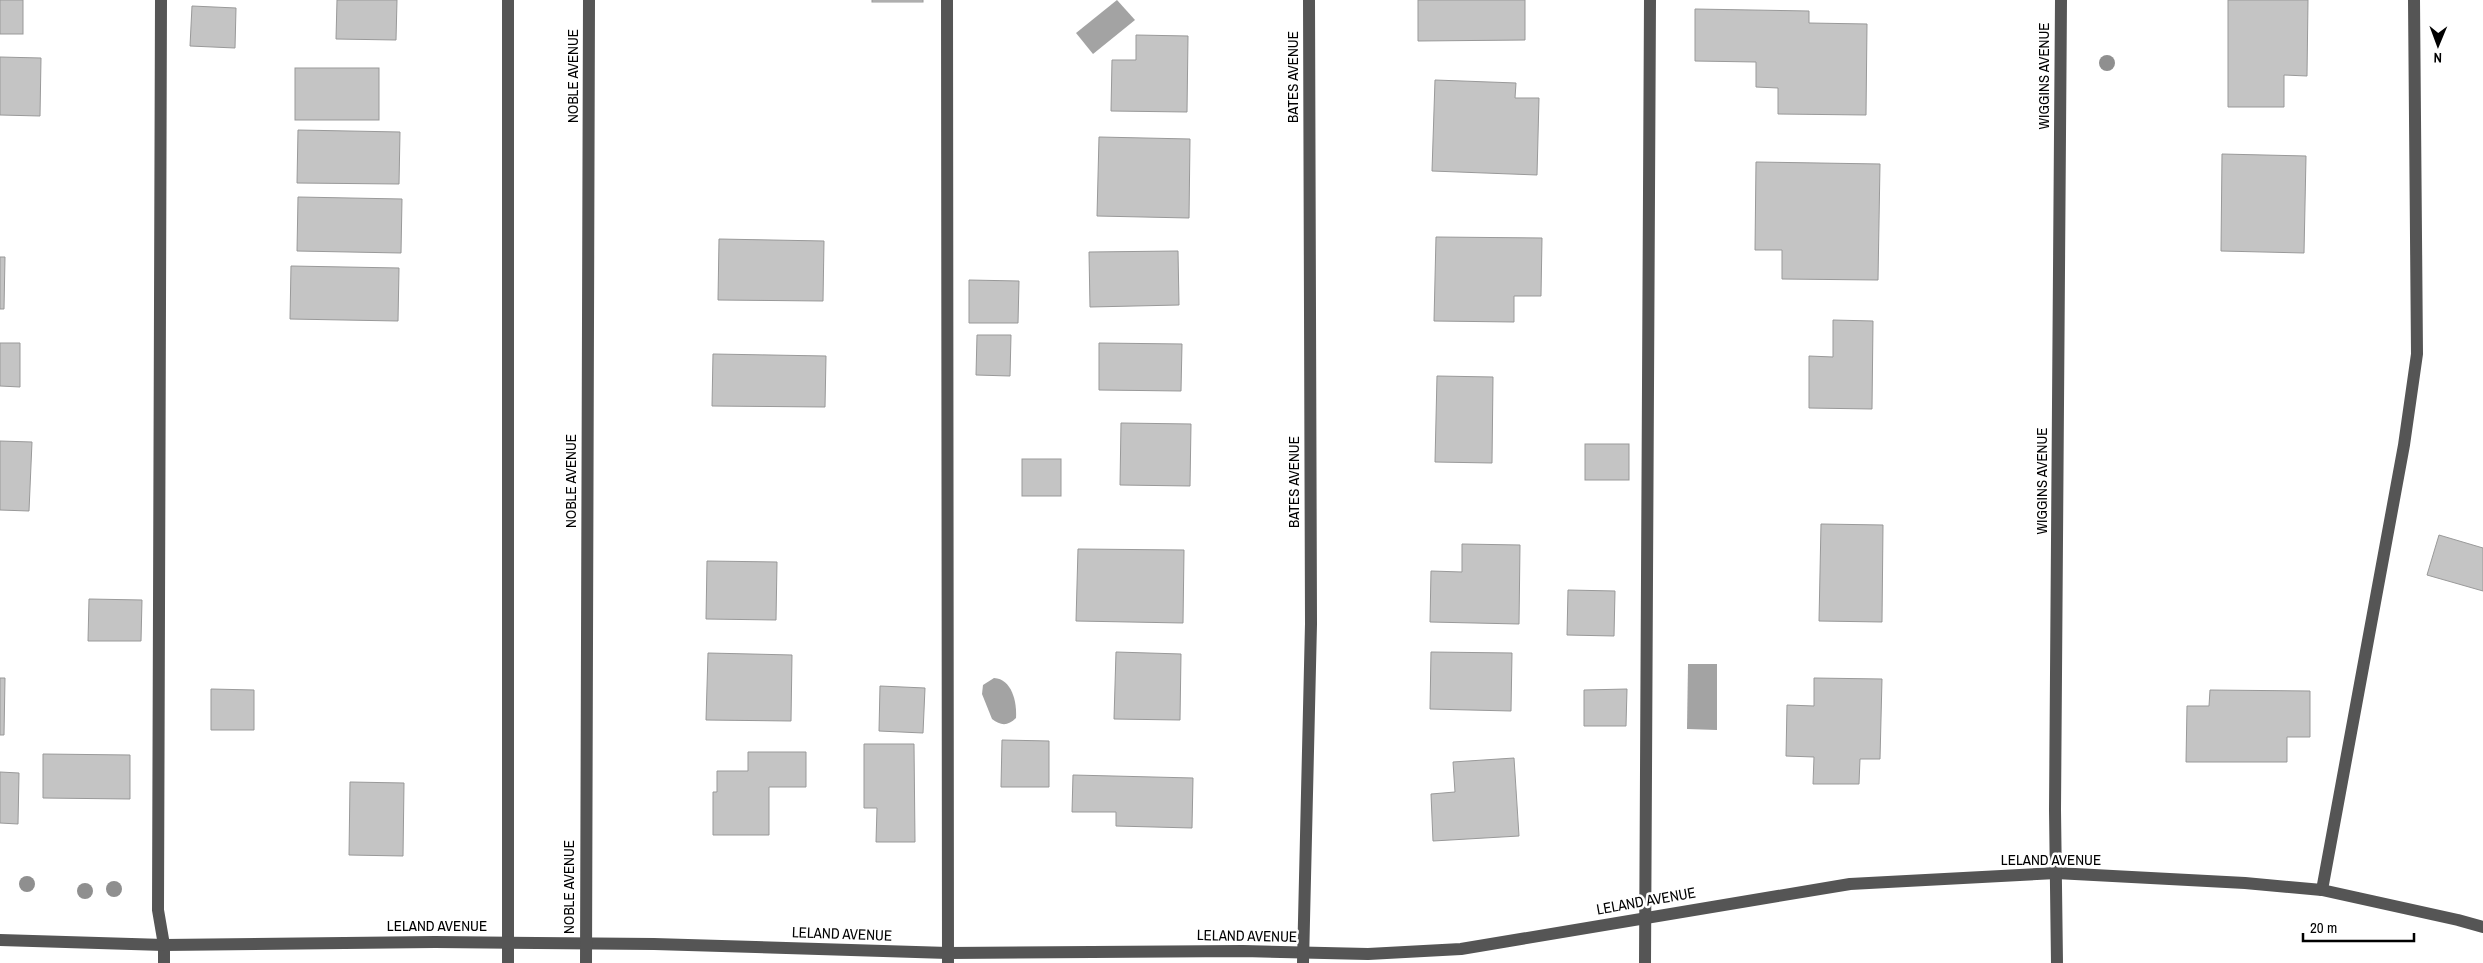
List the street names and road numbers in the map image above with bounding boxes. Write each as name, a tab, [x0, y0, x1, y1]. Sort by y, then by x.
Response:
street label: WIGGINS AVENUE	[2033, 22, 2054, 130]
street label: NOBLE AVENUE	[562, 29, 583, 123]
street label: BATES AVENUE	[1282, 31, 1303, 123]
street label: WIGGINS AVENUE	[2031, 427, 2052, 535]
street label: NOBLE AVENUE	[560, 434, 581, 528]
street label: BATES AVENUE	[1283, 436, 1304, 528]
street label: NOBLE AVENUE	[558, 840, 579, 934]
street label: LELAND AVENUE	[2001, 849, 2101, 870]
street label: LELAND AVENUE	[1595, 881, 1697, 920]
street label: LELAND AVENUE	[387, 915, 487, 936]
street label: LELAND AVENUE	[792, 921, 892, 946]
street label: LELAND AVENUE	[1197, 924, 1297, 947]

